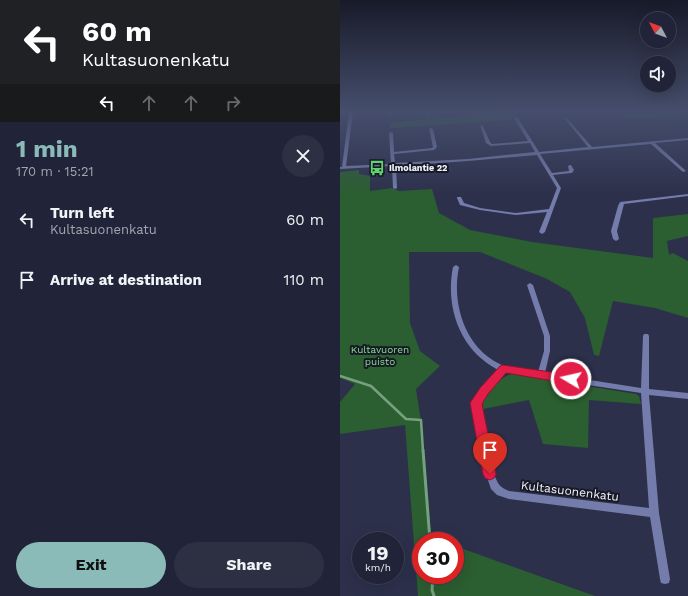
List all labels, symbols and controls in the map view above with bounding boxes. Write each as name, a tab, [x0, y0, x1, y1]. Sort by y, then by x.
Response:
north arrow	[640, 12, 676, 48]
map controls	[640, 12, 676, 92]
text: 60 m	[82, 15, 152, 48]
icon: left	[16, 16, 68, 68]
text: Kultasuonenkatu	[82, 49, 230, 70]
button: sound	[640, 56, 676, 92]
icon: left	[96, 92, 118, 114]
icon: ahead	[138, 92, 160, 114]
icon: ahead	[180, 92, 202, 114]
icon: right	[222, 92, 244, 114]
text: 1 min	[16, 135, 78, 163]
button: close	[282, 135, 324, 177]
bus stop icon: Ilmolantie 22	[368, 159, 386, 177]
place label: Ilmolantie 22	[389, 163, 448, 173]
text: 170 m · 15:21	[16, 164, 94, 179]
text: Turn left	[50, 204, 114, 222]
icon: left	[16, 209, 38, 231]
text: 60 m	[286, 211, 324, 229]
text: Kultasuonenkatu	[50, 222, 157, 237]
icon: arrive	[16, 269, 38, 291]
text: Arrive at destination	[50, 271, 202, 289]
text: 110 m	[284, 271, 324, 289]
park label: Kultavuoren puisto	[351, 344, 409, 367]
position arrow	[550, 358, 592, 400]
pin	[473, 433, 507, 474]
icon: arrive	[479, 439, 501, 461]
street label: Kultasuonenkatu	[520, 478, 620, 504]
speed limit sign: 30	[412, 532, 464, 584]
text: 19	[368, 541, 388, 565]
button: Exit	[16, 542, 166, 588]
button: Share	[174, 542, 324, 588]
text: km/h	[365, 562, 391, 573]

